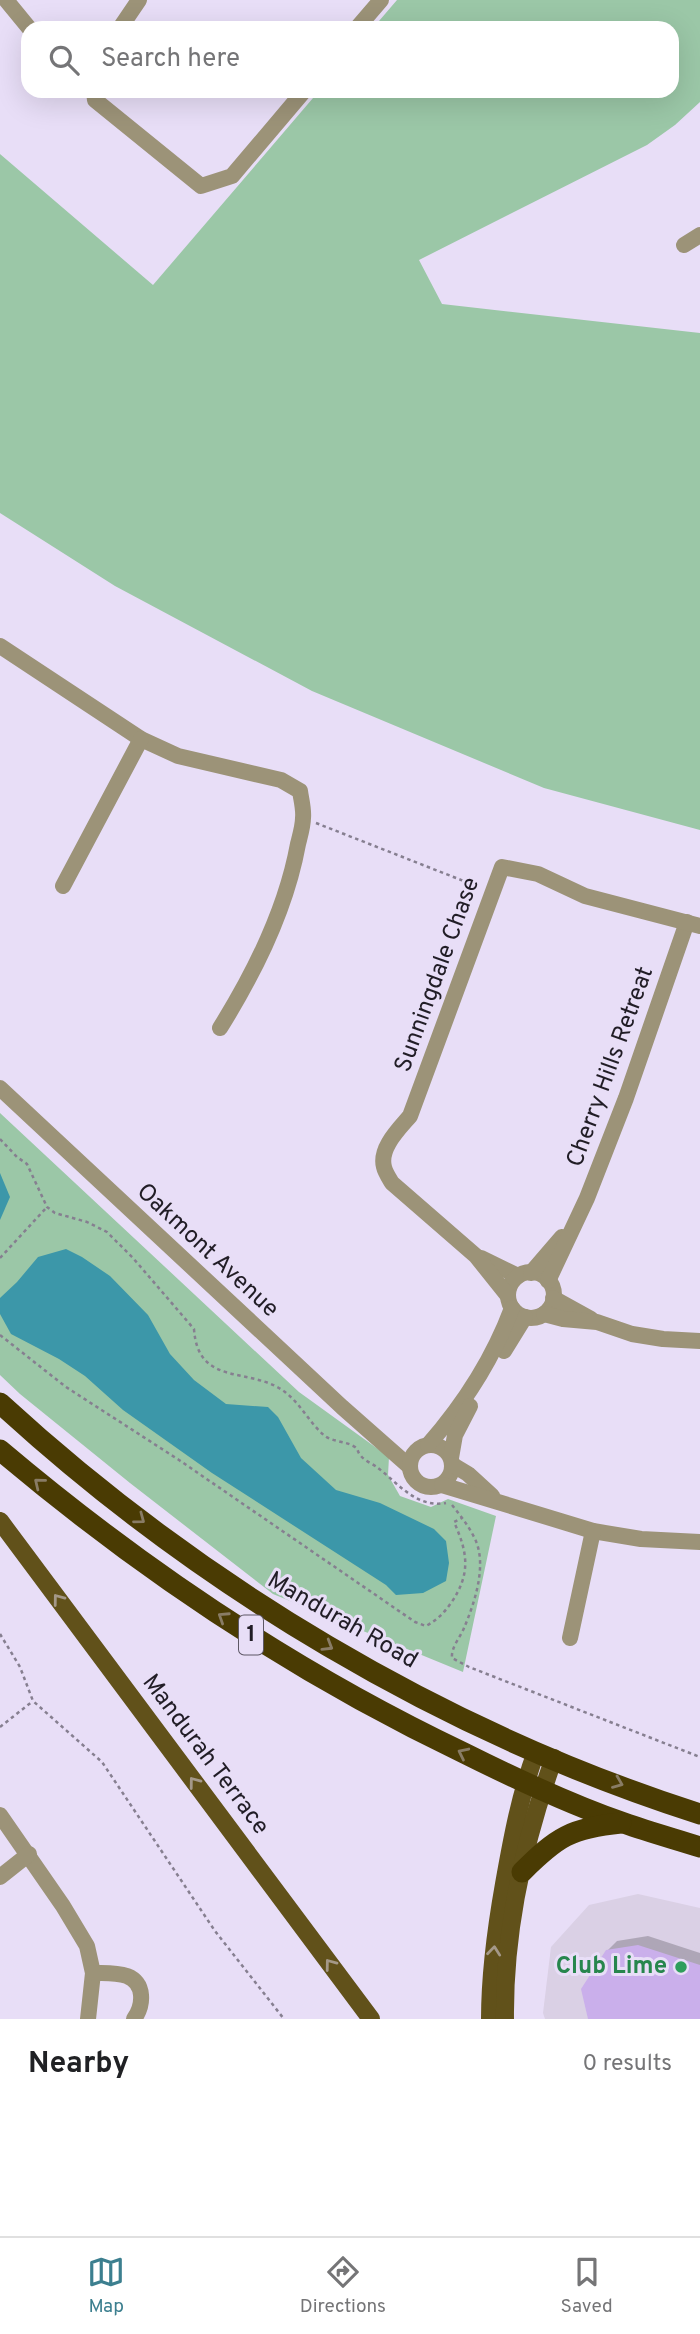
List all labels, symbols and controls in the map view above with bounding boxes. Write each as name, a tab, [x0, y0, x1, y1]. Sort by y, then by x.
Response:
search box	[21, 21, 679, 98]
icon: search	[45, 41, 83, 79]
text: Search here	[101, 43, 240, 76]
street label: Sunningdale Chase	[389, 873, 487, 1077]
street label: Cherry Hills Retreat	[561, 963, 661, 1171]
street label: Oakmont Avenue	[130, 1177, 284, 1325]
one-way arrow	[35, 1478, 47, 1491]
one-way arrow	[132, 1511, 144, 1524]
street label: Mandurah Road	[261, 1566, 423, 1676]
one-way arrow	[54, 1594, 67, 1607]
one-way arrow	[218, 1612, 231, 1625]
road number: 1	[239, 1616, 263, 1654]
one-way arrow	[321, 1638, 334, 1651]
street label: Mandurah Terrace	[135, 1669, 275, 1841]
one-way arrow	[458, 1747, 470, 1761]
one-way arrow	[611, 1775, 623, 1789]
one-way arrow	[190, 1777, 202, 1790]
one-way arrow	[486, 1945, 501, 1957]
place label: Club Lime	[556, 1952, 667, 1982]
one-way arrow	[326, 1959, 338, 1972]
marker: Club Lime	[673, 1959, 689, 1975]
text: Nearby	[28, 2046, 129, 2083]
text: 0 results	[583, 2050, 672, 2079]
tab: Map	[87, 2253, 125, 2319]
tab: Directions	[300, 2253, 386, 2319]
tab: Saved	[561, 2253, 613, 2319]

